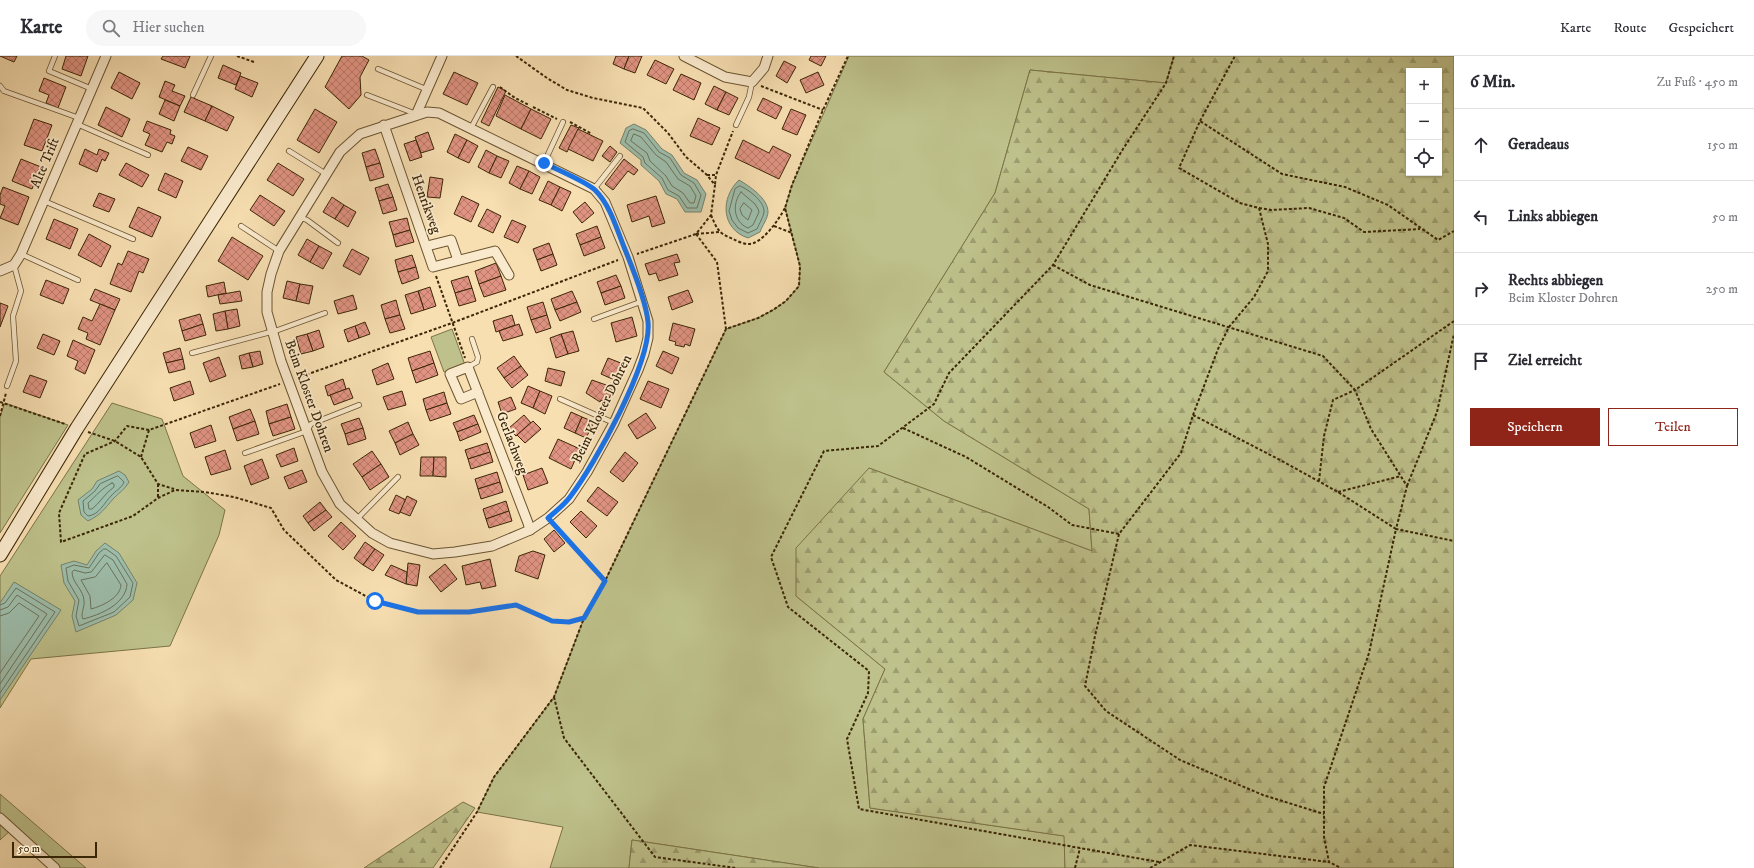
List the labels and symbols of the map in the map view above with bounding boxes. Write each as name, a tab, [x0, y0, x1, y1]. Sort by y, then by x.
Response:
street label: Alte Trift	[26, 134, 64, 191]
route end	[535, 154, 553, 172]
street label: Henrikweg	[407, 172, 445, 236]
street label: Beim Kloster Dohren	[280, 337, 338, 455]
street label: Beim Kloster Dohren	[568, 351, 636, 466]
street label: Gerlachweg	[492, 409, 532, 477]
route start	[366, 592, 384, 610]
scale bar	[12, 840, 97, 859]

